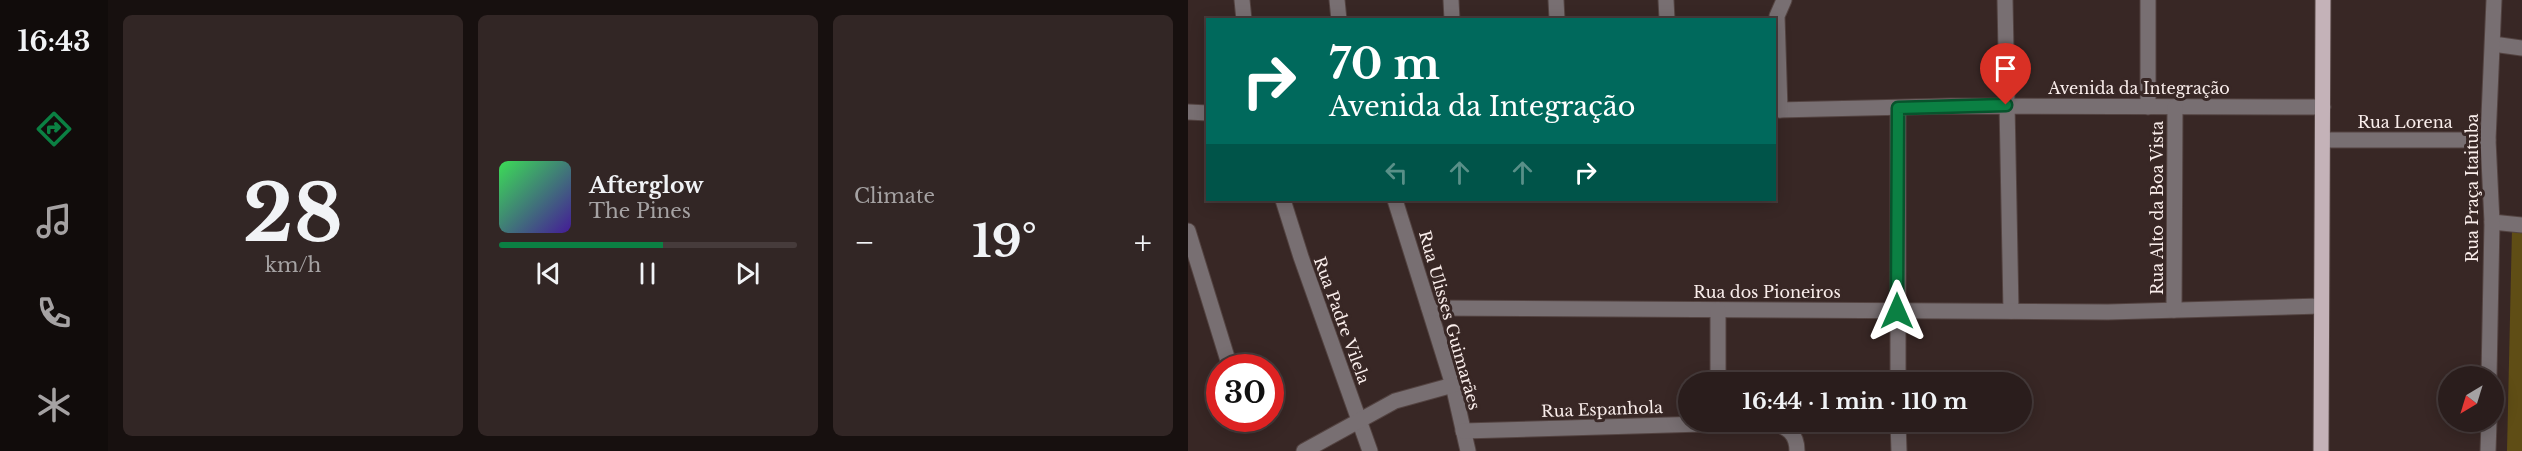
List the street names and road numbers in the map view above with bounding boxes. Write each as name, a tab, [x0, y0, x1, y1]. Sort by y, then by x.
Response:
street label: Avenida da Integração	[2047, 78, 2230, 98]
street label: Rua Lorena	[2357, 112, 2453, 132]
street label: Rua Praça Itaituba	[2462, 113, 2482, 262]
street label: Rua Alto da Boa Vista	[2147, 121, 2167, 295]
street label: Rua Ulisses Guimarães	[1415, 228, 1485, 412]
street label: Rua Padre Vilela	[1310, 254, 1374, 386]
street label: Rua dos Pioneiros	[1693, 282, 1841, 302]
street label: Rua Espanhola	[1541, 397, 1663, 421]

